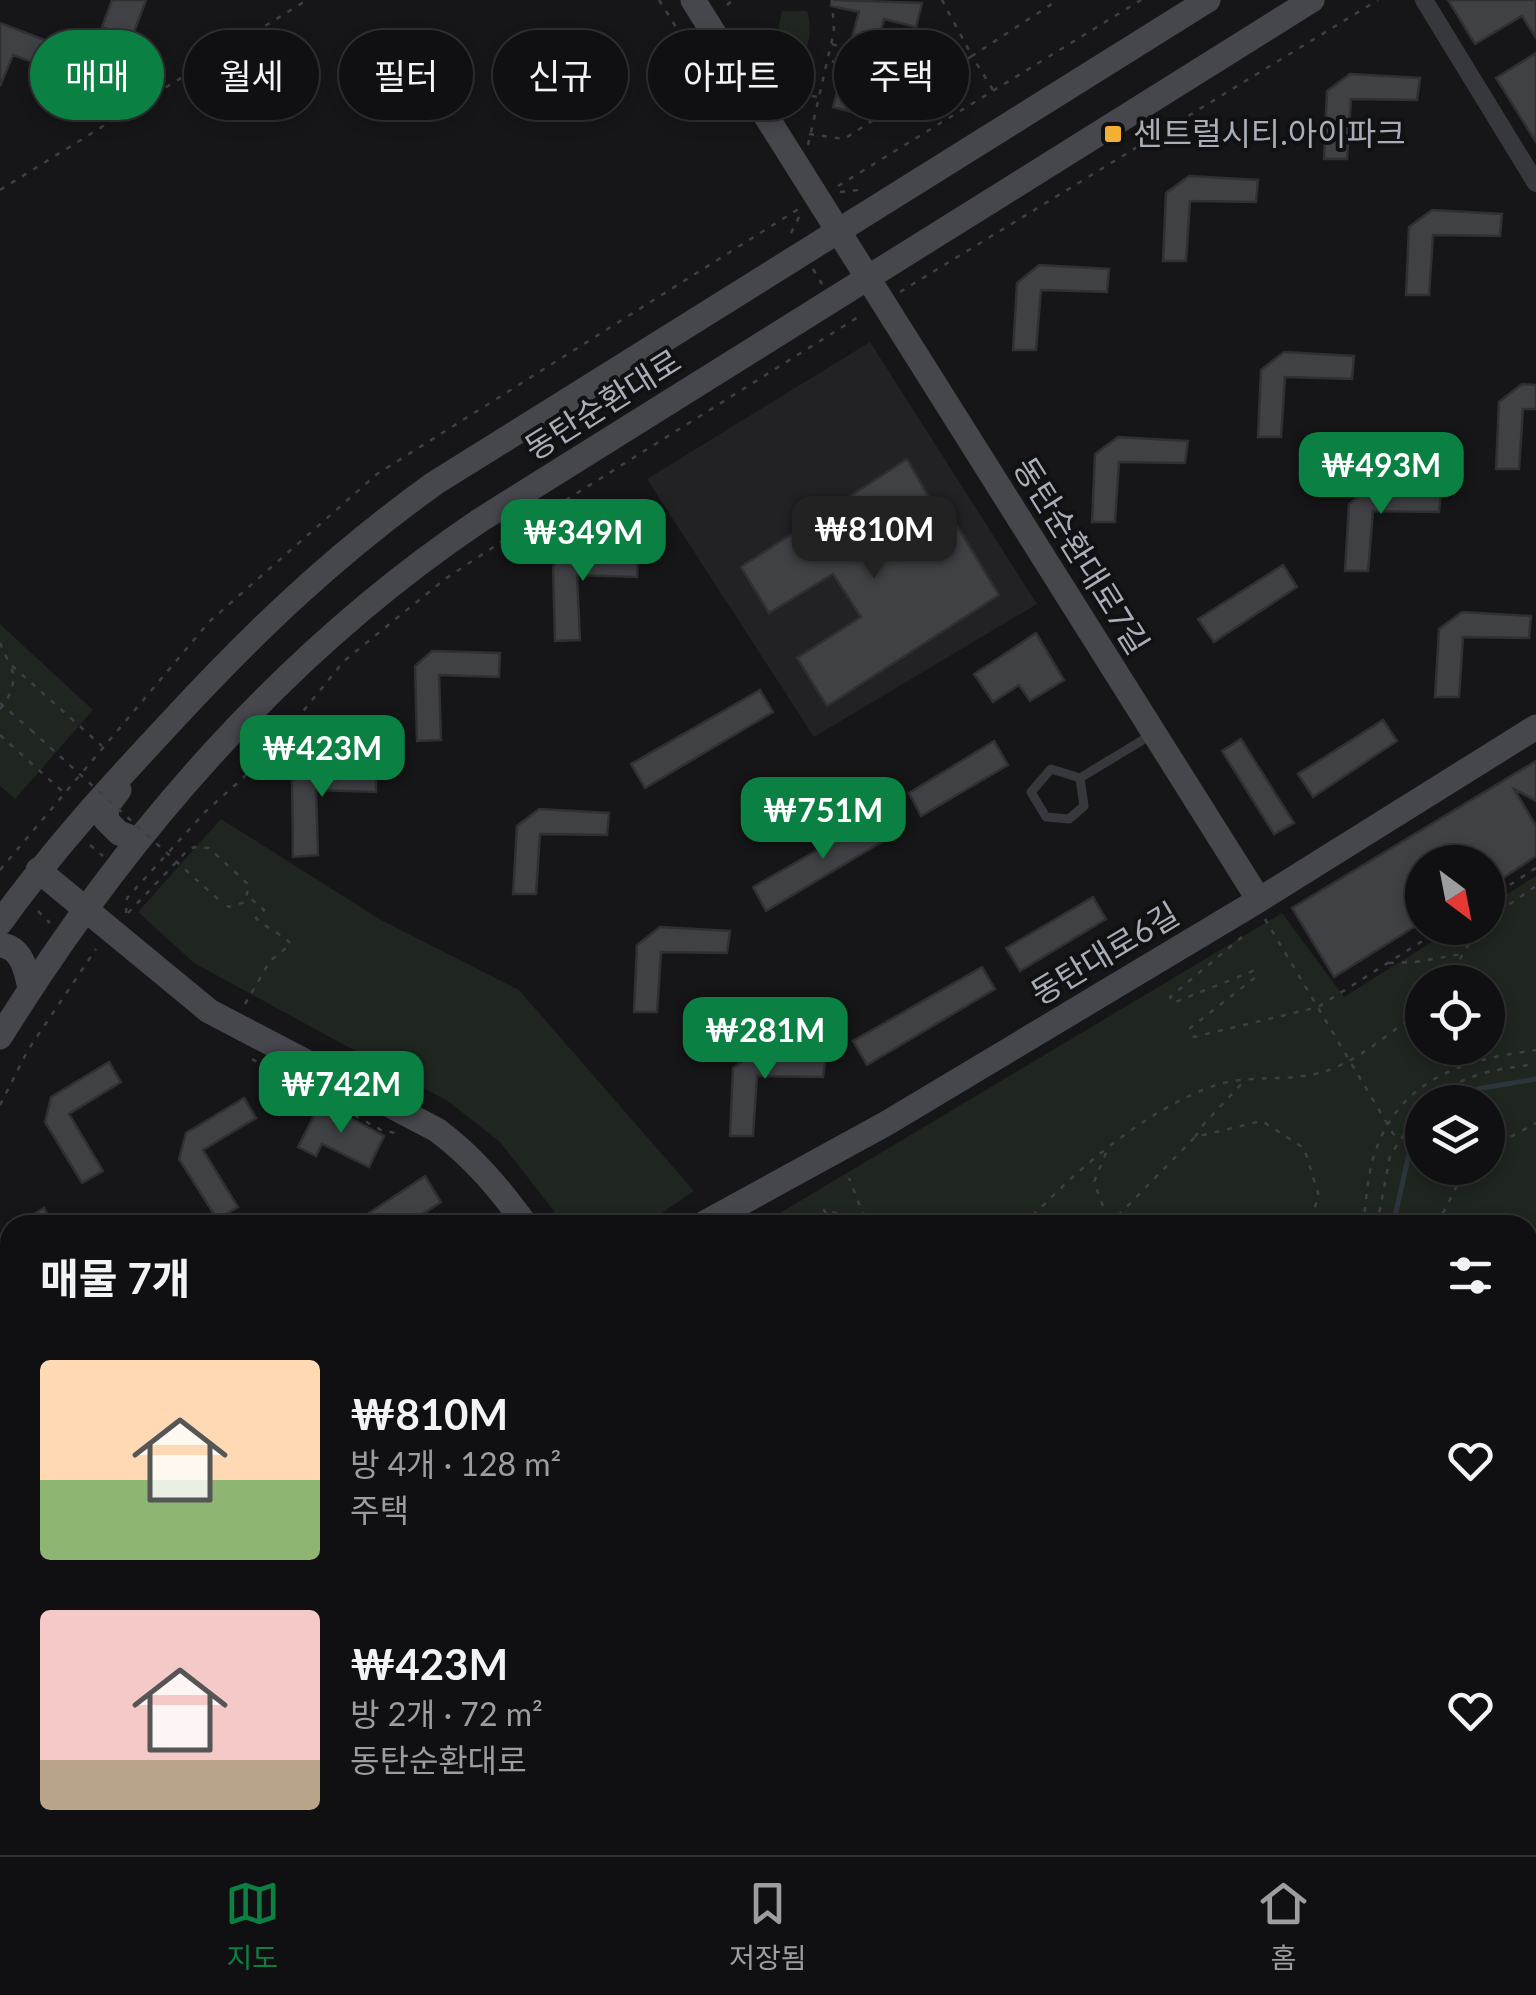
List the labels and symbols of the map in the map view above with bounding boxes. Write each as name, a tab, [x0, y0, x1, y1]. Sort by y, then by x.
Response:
place label: 센트럴시티.아이파크	[1133, 113, 1406, 152]
marker: 센트럴시티.아이파크	[1102, 123, 1124, 145]
street label: 동탄순환대로	[517, 340, 687, 467]
pin: ₩493M	[1311, 432, 1451, 517]
street label: 동탄순환대로7길	[1006, 450, 1158, 661]
pin: ₩810M	[804, 496, 944, 581]
pin: ₩349M	[513, 499, 653, 584]
pin: ₩423M	[252, 715, 392, 800]
pin: ₩751M	[753, 777, 893, 862]
north arrow	[1405, 845, 1505, 945]
street label: 동탄대로6길	[1023, 893, 1185, 1012]
pin: ₩281M	[695, 997, 835, 1082]
pin: ₩742M	[271, 1051, 411, 1136]

